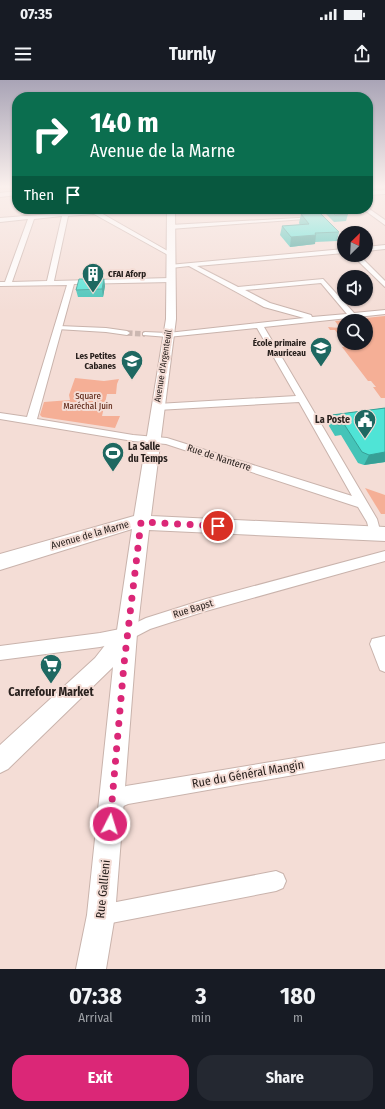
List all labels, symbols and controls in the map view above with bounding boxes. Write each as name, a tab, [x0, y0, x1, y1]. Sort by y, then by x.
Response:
text: 07:35	[20, 5, 52, 23]
icon: menu	[12, 43, 34, 65]
text: Turnly	[169, 43, 216, 65]
icon: share	[351, 43, 373, 65]
text: 140 m	[90, 106, 159, 139]
icon: right	[24, 108, 76, 160]
text: Avenue de la Marne	[90, 140, 235, 162]
icon: arrive	[62, 184, 84, 206]
text: Then	[24, 186, 54, 204]
north arrow	[337, 226, 373, 262]
map controls	[337, 226, 373, 350]
building icon: CFAI Aforp	[80, 261, 106, 294]
place label: CFAI Aforp	[108, 269, 146, 279]
button: sound	[337, 270, 373, 306]
button: search	[337, 314, 373, 350]
street label: Avenue d'Argenteuil	[152, 328, 174, 403]
school or university icon: École primaire Mauriceau	[308, 335, 334, 368]
place label: École primaire Mauriceau	[253, 337, 306, 358]
school or university icon: Les Petites Cabanes	[119, 348, 145, 381]
place label: Les Petites Cabanes	[75, 351, 116, 371]
park label: Square Maréchal Juin	[63, 391, 113, 411]
public building icon: La Poste	[352, 407, 378, 440]
place label: La Poste	[315, 414, 350, 426]
sports icon: La Salle du Temps	[100, 440, 126, 473]
place label: La Salle du Temps	[128, 441, 168, 465]
street label: Rue de Nanterre	[185, 442, 253, 474]
pin	[201, 509, 235, 543]
icon: arrive	[207, 515, 229, 537]
street label: Avenue de la Marne	[50, 518, 130, 552]
street label: Rue Bapst	[172, 597, 215, 621]
supermarket icon: Carrefour Market	[38, 652, 64, 685]
place label: Carrefour Market	[8, 685, 94, 699]
street label: Rue du Général Mangin	[191, 757, 305, 791]
position arrow	[89, 803, 131, 845]
street label: Rue Gallieni	[93, 859, 113, 919]
text: 07:38	[69, 982, 122, 1010]
text: 3	[195, 982, 207, 1010]
text: 180	[280, 982, 316, 1010]
text: Arrival	[78, 1010, 113, 1025]
text: min	[191, 1010, 211, 1025]
text: m	[293, 1010, 303, 1025]
button: Exit	[12, 1055, 189, 1101]
button: Share	[197, 1055, 373, 1101]

